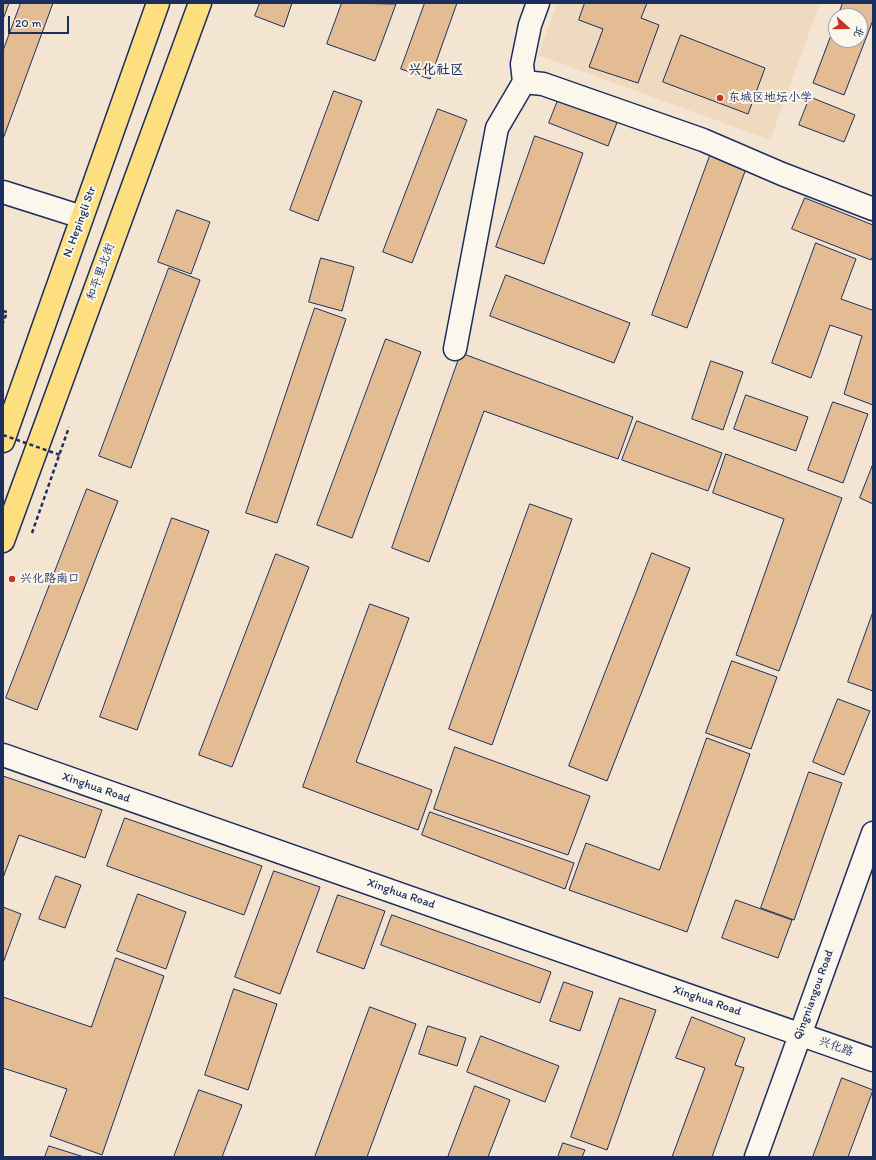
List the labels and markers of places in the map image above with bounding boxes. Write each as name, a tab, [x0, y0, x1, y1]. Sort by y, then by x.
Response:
place label: 东城区地坛小学	[728, 91, 812, 105]
marker: 东城区地坛小学	[715, 93, 725, 103]
place label: 兴化路南口	[20, 572, 80, 586]
marker: 兴化路南口	[7, 574, 17, 584]

